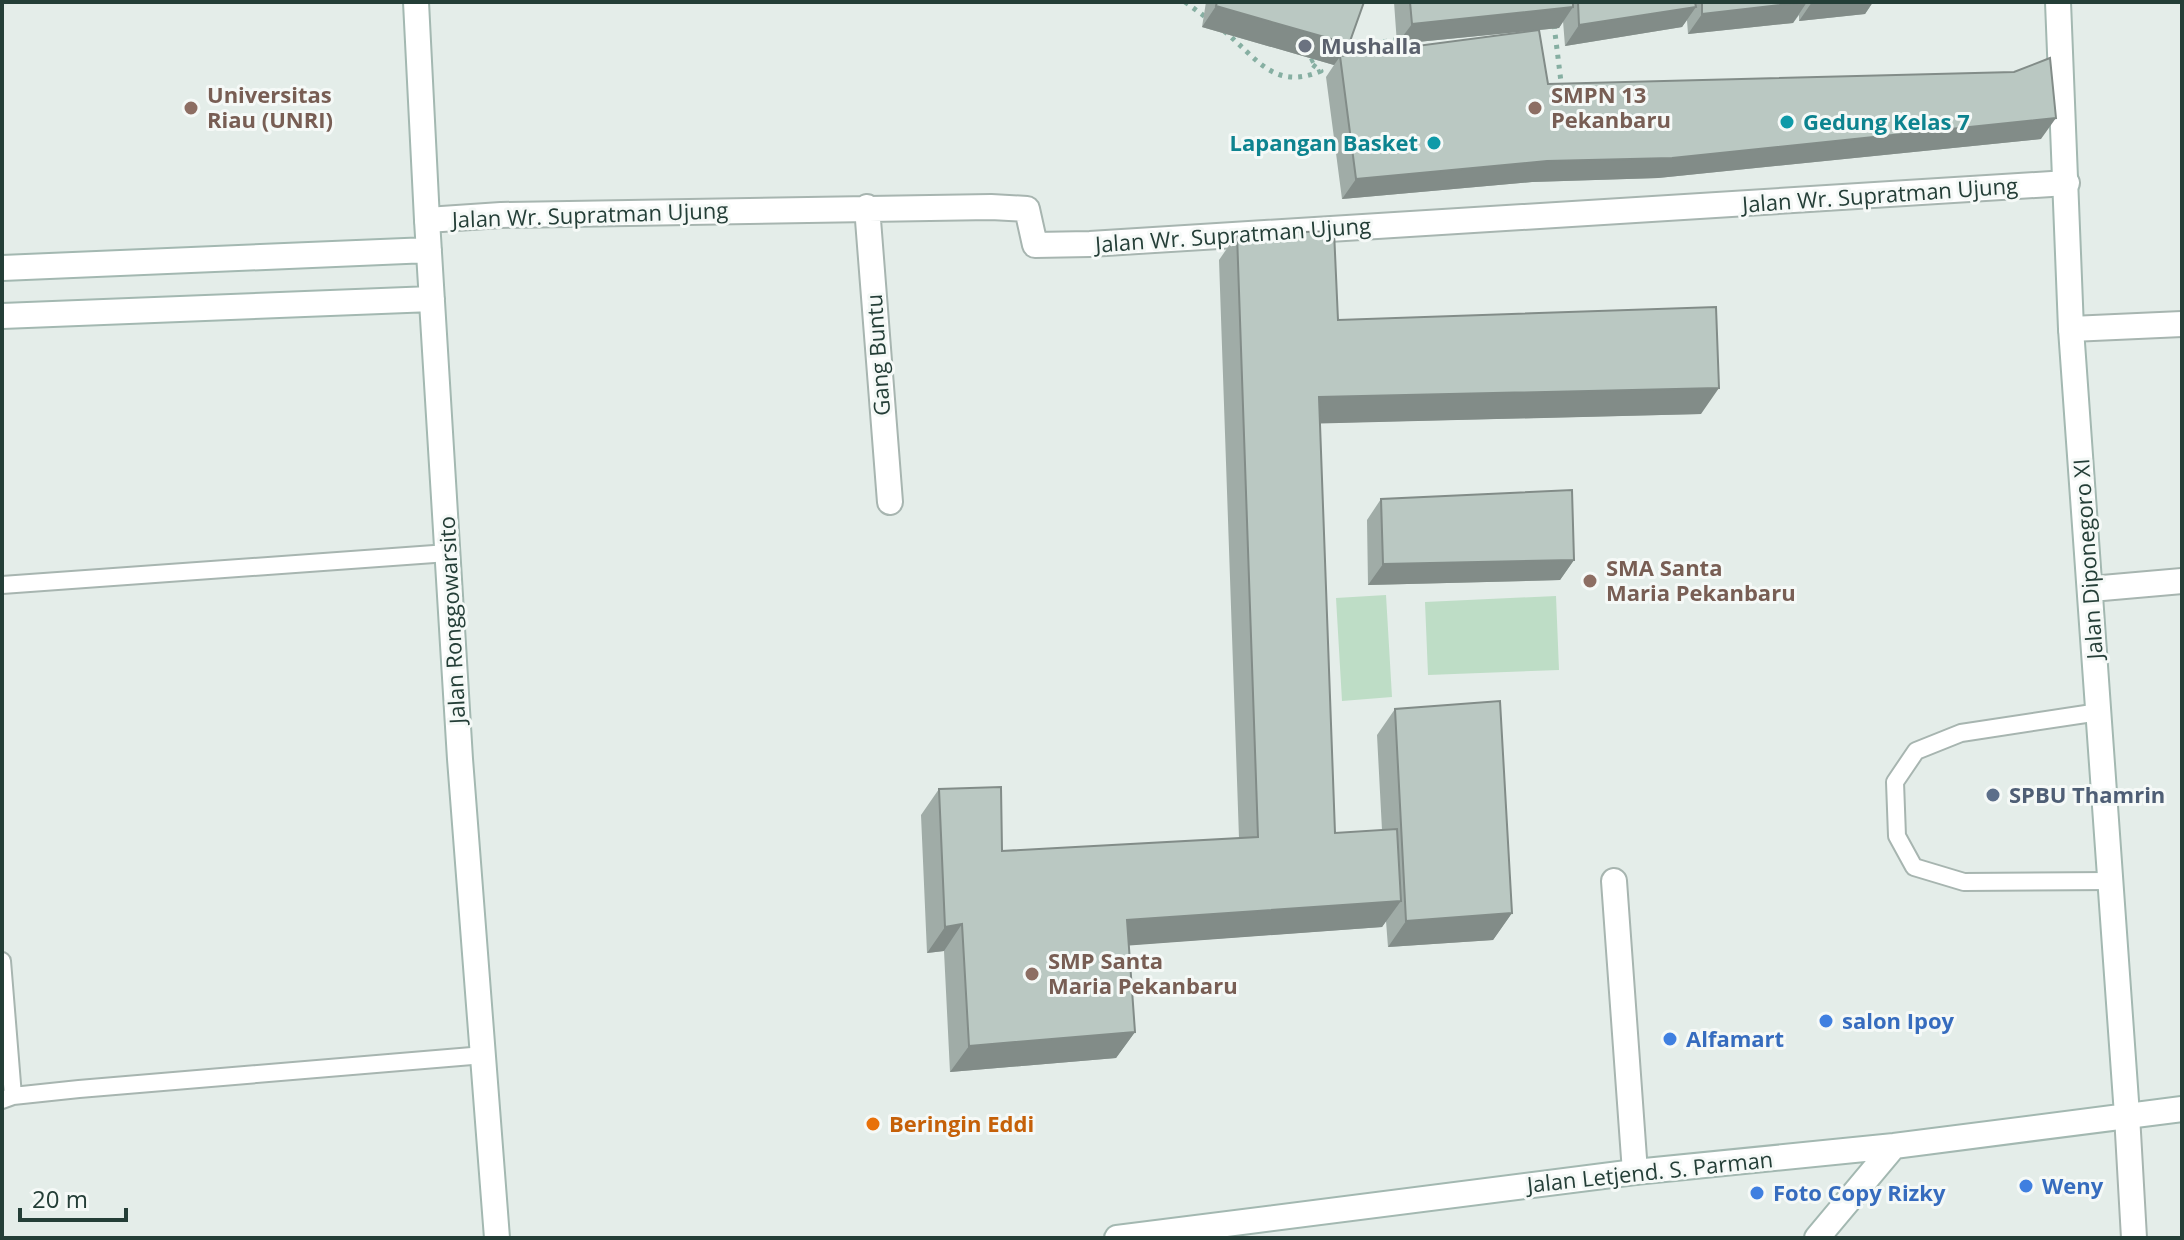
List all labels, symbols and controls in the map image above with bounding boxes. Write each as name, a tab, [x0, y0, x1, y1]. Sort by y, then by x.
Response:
place label: Mushalla	[1321, 30, 1422, 60]
marker: Mushalla	[1296, 37, 1314, 55]
place label: Universitas Riau (UNRI)	[207, 79, 333, 134]
place label: SMPN 13 Pekanbaru	[1551, 79, 1671, 134]
marker: Universitas Riau (UNRI)	[182, 99, 200, 117]
marker: SMPN 13 Pekanbaru	[1526, 99, 1544, 117]
place label: Gedung Kelas 7	[1803, 106, 1970, 136]
marker: Gedung Kelas 7	[1778, 113, 1796, 131]
place label: Lapangan Basket	[1230, 127, 1418, 157]
marker: Lapangan Basket	[1425, 134, 1443, 152]
street label: Jalan Wr. Supratman Ujung	[1739, 169, 2019, 219]
street label: Jalan Wr. Supratman Ujung	[449, 194, 729, 234]
street label: Jalan Wr. Supratman Ujung	[1092, 209, 1372, 259]
street label: Gang Buntu	[858, 293, 896, 417]
street label: Jalan Diponegoro XI	[2065, 458, 2109, 662]
street label: Jalan Ronggowarsito	[431, 515, 472, 727]
place label: SMA Santa Maria Pekanbaru	[1606, 552, 1796, 607]
marker: SMA Santa Maria Pekanbaru	[1581, 572, 1599, 590]
place label: SPBU Thamrin	[2009, 779, 2165, 809]
marker: SPBU Thamrin	[1984, 786, 2002, 804]
place label: SMP Santa Maria Pekanbaru	[1048, 945, 1238, 1000]
marker: SMP Santa Maria Pekanbaru	[1023, 965, 1041, 983]
place label: salon Ipoy	[1842, 1005, 1955, 1035]
marker: salon Ipoy	[1817, 1012, 1835, 1030]
place label: Alfamart	[1686, 1023, 1784, 1053]
marker: Alfamart	[1661, 1030, 1679, 1048]
place label: Beringin Eddi	[889, 1108, 1034, 1138]
marker: Beringin Eddi	[864, 1115, 882, 1133]
street label: Jalan Letjend. S. Parman	[1523, 1143, 1774, 1199]
place label: Weny	[2042, 1170, 2104, 1200]
scale bar	[20, 1172, 126, 1222]
place label: Foto Copy Rizky	[1773, 1177, 1946, 1207]
marker: Weny	[2017, 1177, 2035, 1195]
text: 20 m	[32, 1182, 88, 1215]
marker: Foto Copy Rizky	[1748, 1184, 1766, 1202]

